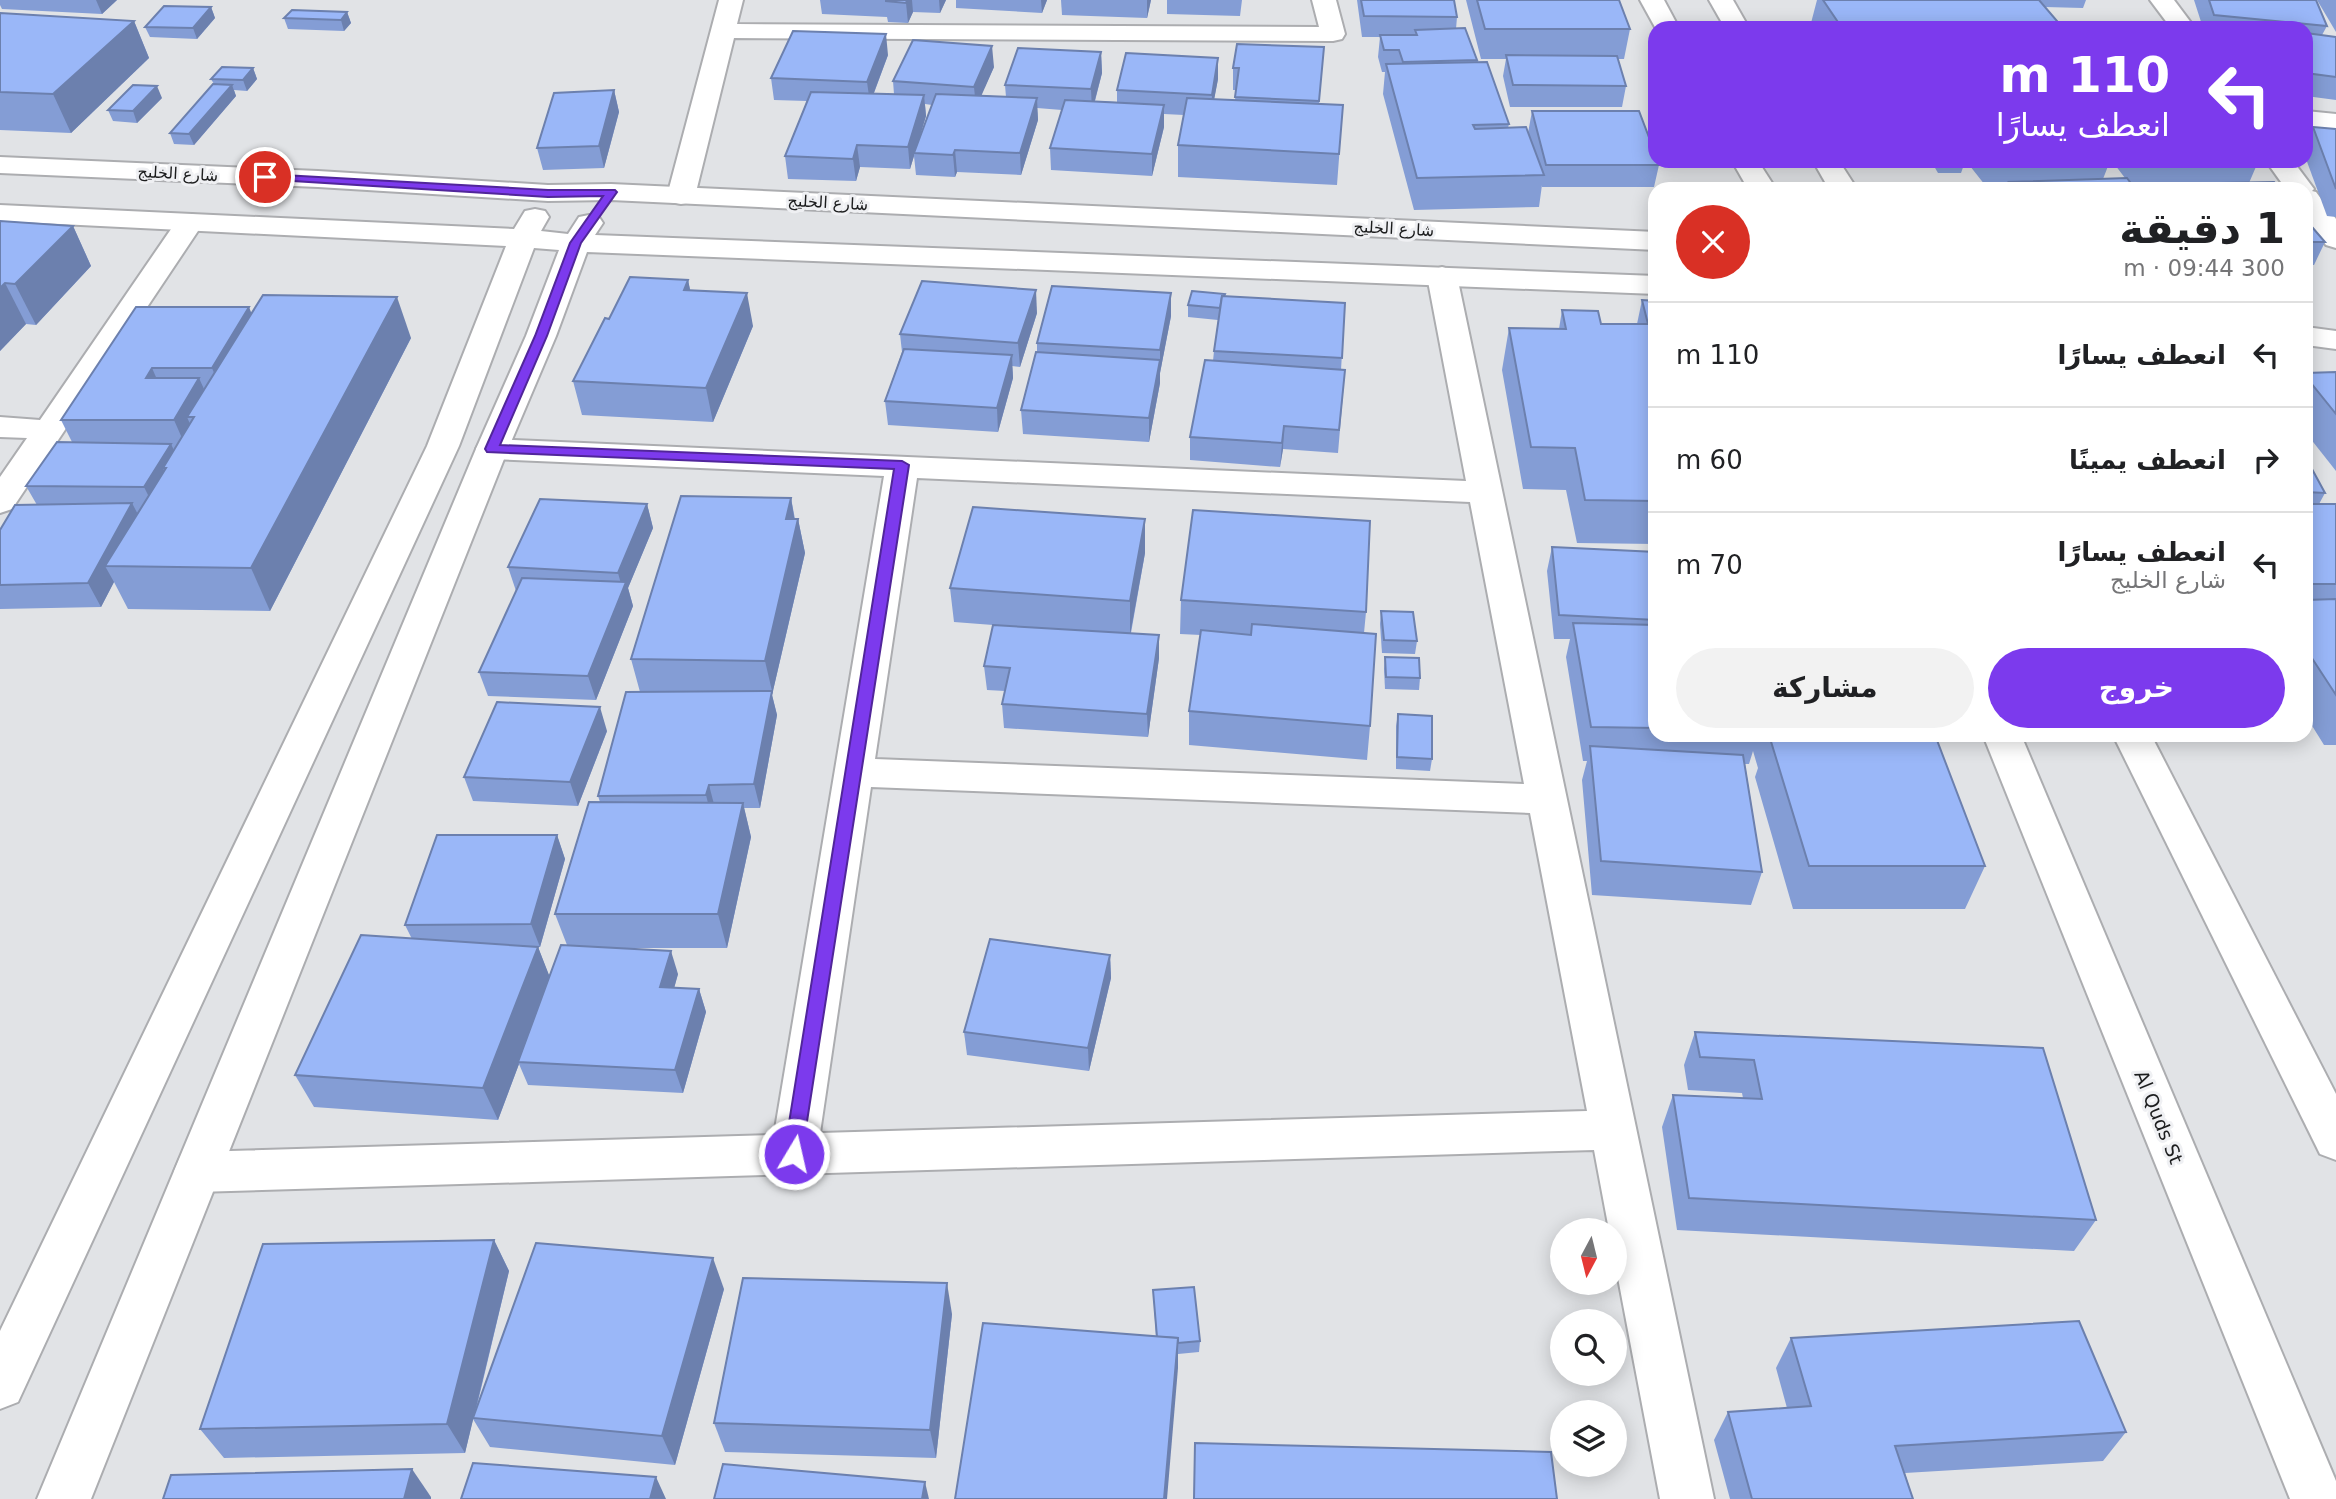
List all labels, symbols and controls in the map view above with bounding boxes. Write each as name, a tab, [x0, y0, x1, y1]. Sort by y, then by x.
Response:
text: 110 m	[2000, 47, 2170, 104]
icon: left	[2194, 49, 2285, 140]
text: انعطف يسارًا	[1996, 106, 2170, 144]
pin	[235, 147, 295, 207]
icon: arrive	[246, 158, 284, 196]
street label: شارع الخليج	[137, 162, 219, 186]
street label: شارع الخليج	[787, 191, 869, 215]
text: 1 دقيقة	[2119, 204, 2285, 253]
button: close	[1676, 205, 1750, 279]
street label: شارع الخليج	[1353, 217, 1435, 241]
text: 300 m · 09:44	[2123, 255, 2285, 281]
icon: left	[2247, 336, 2285, 374]
text: 110 m	[1676, 340, 1759, 370]
text: انعطف يسارًا	[2057, 340, 2226, 370]
icon: right	[2247, 441, 2285, 479]
text: 60 m	[1676, 445, 1743, 475]
text: انعطف يمينًا	[2069, 445, 2226, 475]
text: انعطف يسارًا	[2057, 537, 2226, 567]
icon: left	[2247, 546, 2285, 584]
text: 70 m	[1676, 550, 1743, 580]
text: شارع الخليج	[2110, 567, 2226, 593]
button: مشاركة	[1676, 648, 1974, 728]
button: خروج	[1988, 648, 2285, 728]
street label: Al Quds St	[2130, 1067, 2188, 1167]
position arrow	[757, 1117, 831, 1191]
north arrow	[1550, 1218, 1628, 1295]
map controls	[1550, 1218, 1627, 1477]
button: search	[1550, 1309, 1627, 1386]
button: layers	[1550, 1400, 1627, 1477]

